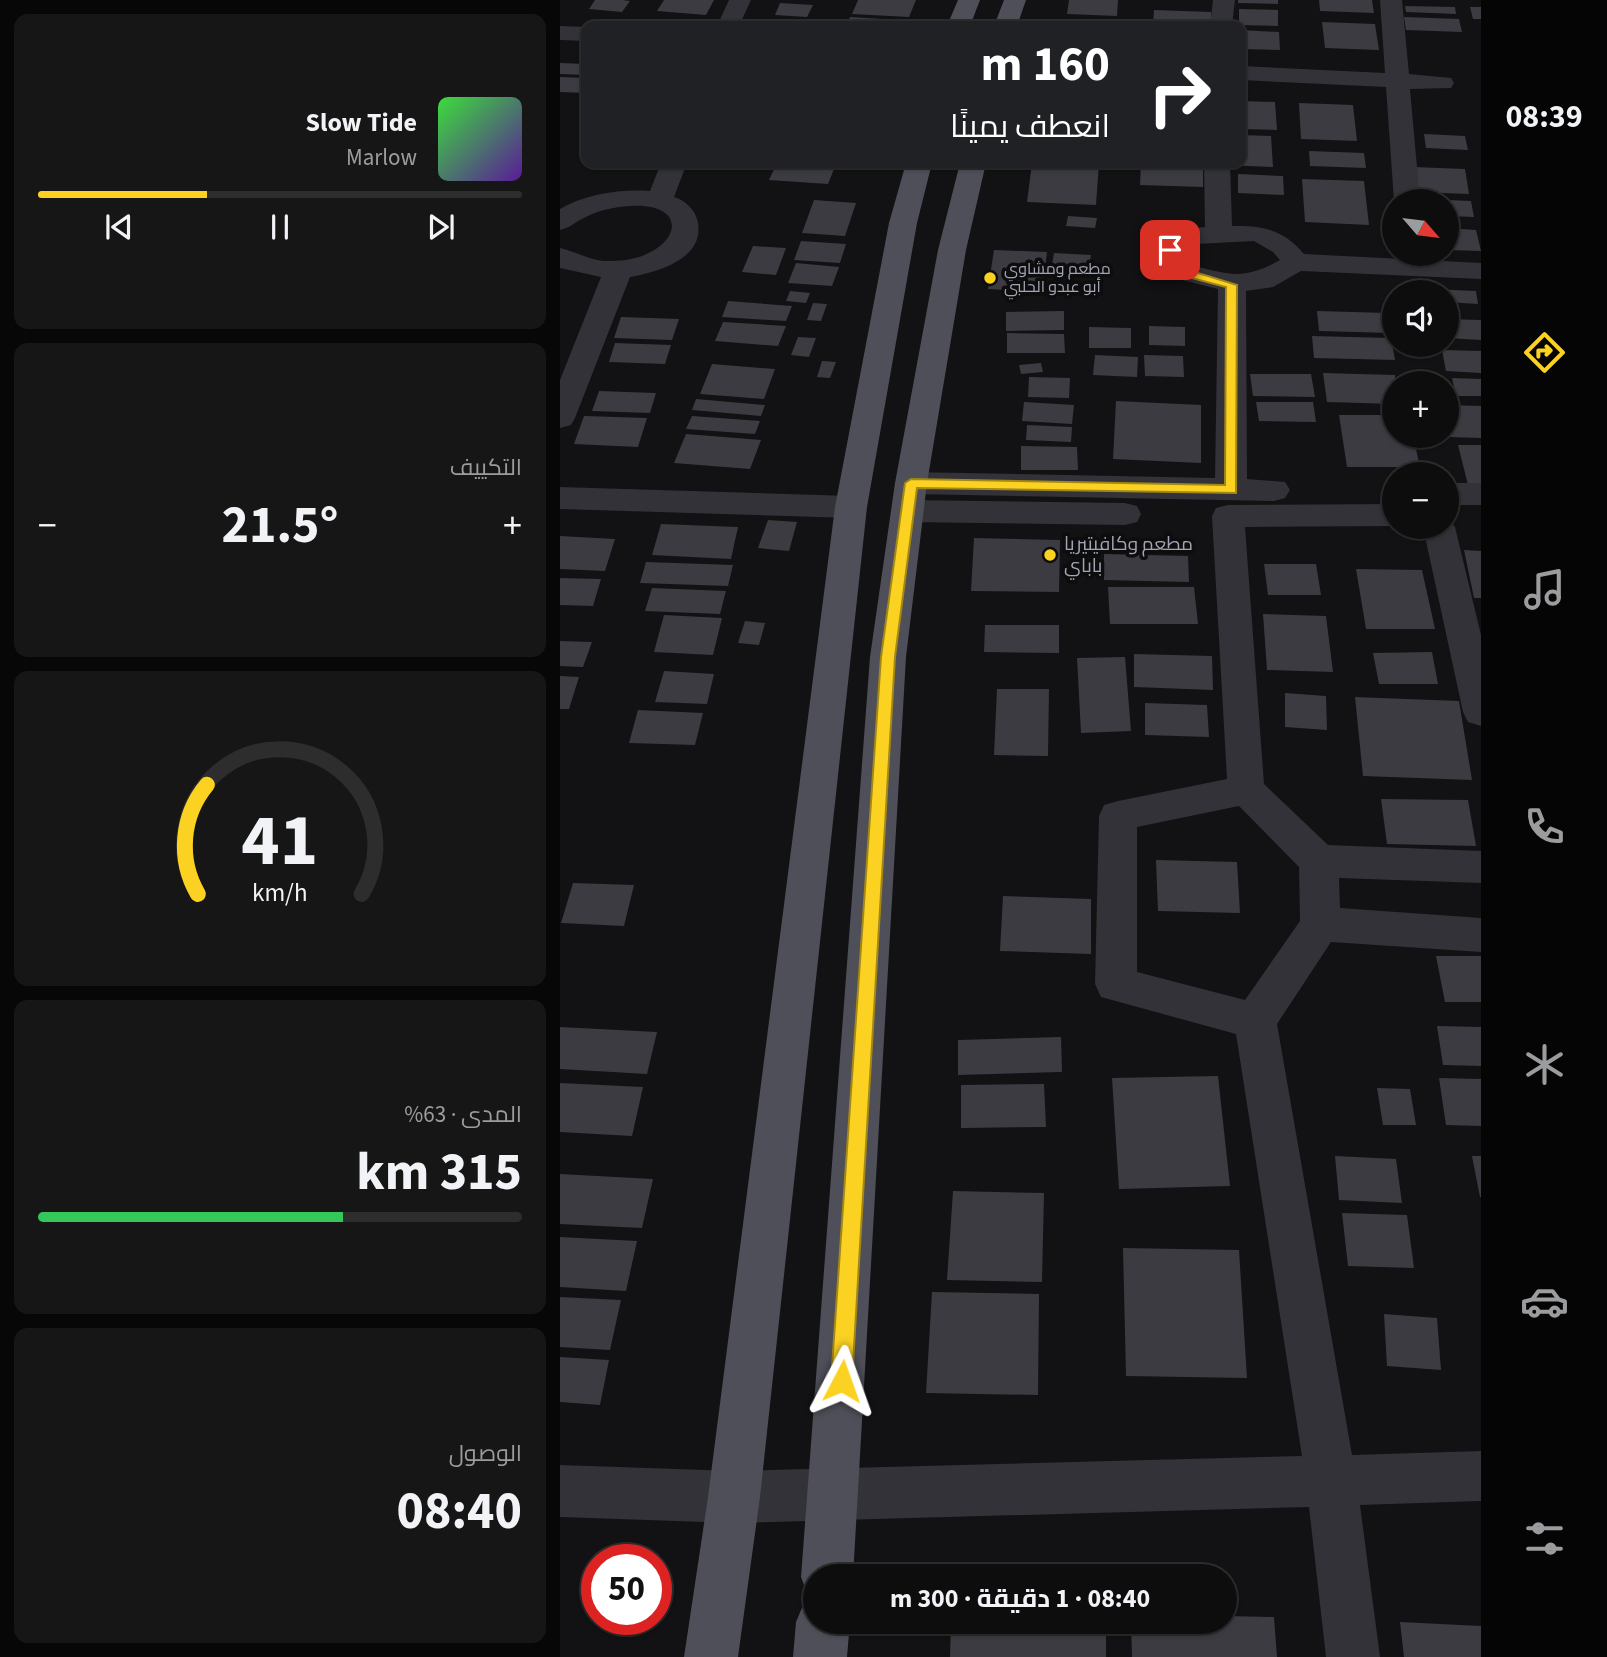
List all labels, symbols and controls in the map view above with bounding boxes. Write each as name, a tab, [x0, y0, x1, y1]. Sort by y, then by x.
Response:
text: 160 m	[981, 30, 1110, 100]
icon: right	[1134, 49, 1225, 140]
text: 08:39	[1505, 94, 1583, 140]
text: Slow Tide	[306, 104, 417, 141]
text: انعطف يمينًا	[950, 104, 1110, 150]
text: Marlow	[346, 141, 417, 174]
north arrow	[1382, 189, 1460, 266]
map controls	[1382, 189, 1459, 539]
icon: previous	[100, 208, 138, 246]
icon: pause	[261, 208, 299, 246]
icon: next	[422, 208, 460, 246]
pin	[1140, 220, 1200, 280]
icon: arrive	[1151, 231, 1189, 269]
place label: مطعم ومشاوي أبو عبدو الحلبي	[1004, 258, 1111, 300]
marker: مطعم ومشاوي أبو عبدو الحلبي	[982, 270, 998, 286]
button: sound	[1382, 280, 1459, 357]
icon: directions	[1520, 328, 1569, 377]
button: +	[1382, 371, 1459, 448]
text: التكييف	[450, 451, 522, 484]
button: −	[1382, 462, 1459, 539]
text: 21.5°	[222, 489, 338, 563]
text: −	[38, 499, 57, 553]
text: +	[503, 499, 522, 553]
place label: مطعم وكافيتيريا باباي	[1064, 531, 1193, 580]
marker: مطعم وكافيتيريا باباي	[1042, 547, 1058, 563]
icon: music	[1520, 565, 1569, 614]
text: 41	[242, 790, 318, 894]
icon: phone	[1520, 802, 1569, 851]
text: km/h	[252, 875, 308, 911]
icon: climate	[1520, 1040, 1569, 1089]
text: المدى · 63%	[404, 1098, 522, 1131]
text: 315 km	[356, 1136, 522, 1210]
icon: car	[1520, 1277, 1569, 1326]
position arrow	[805, 1344, 879, 1418]
text: الوصول	[449, 1437, 522, 1470]
text: 08:40	[397, 1475, 522, 1549]
icon: filters	[1520, 1514, 1569, 1563]
speed limit sign: 50	[581, 1544, 672, 1635]
text: 08:40 · 1 دقيقة · 300 m	[890, 1580, 1150, 1617]

